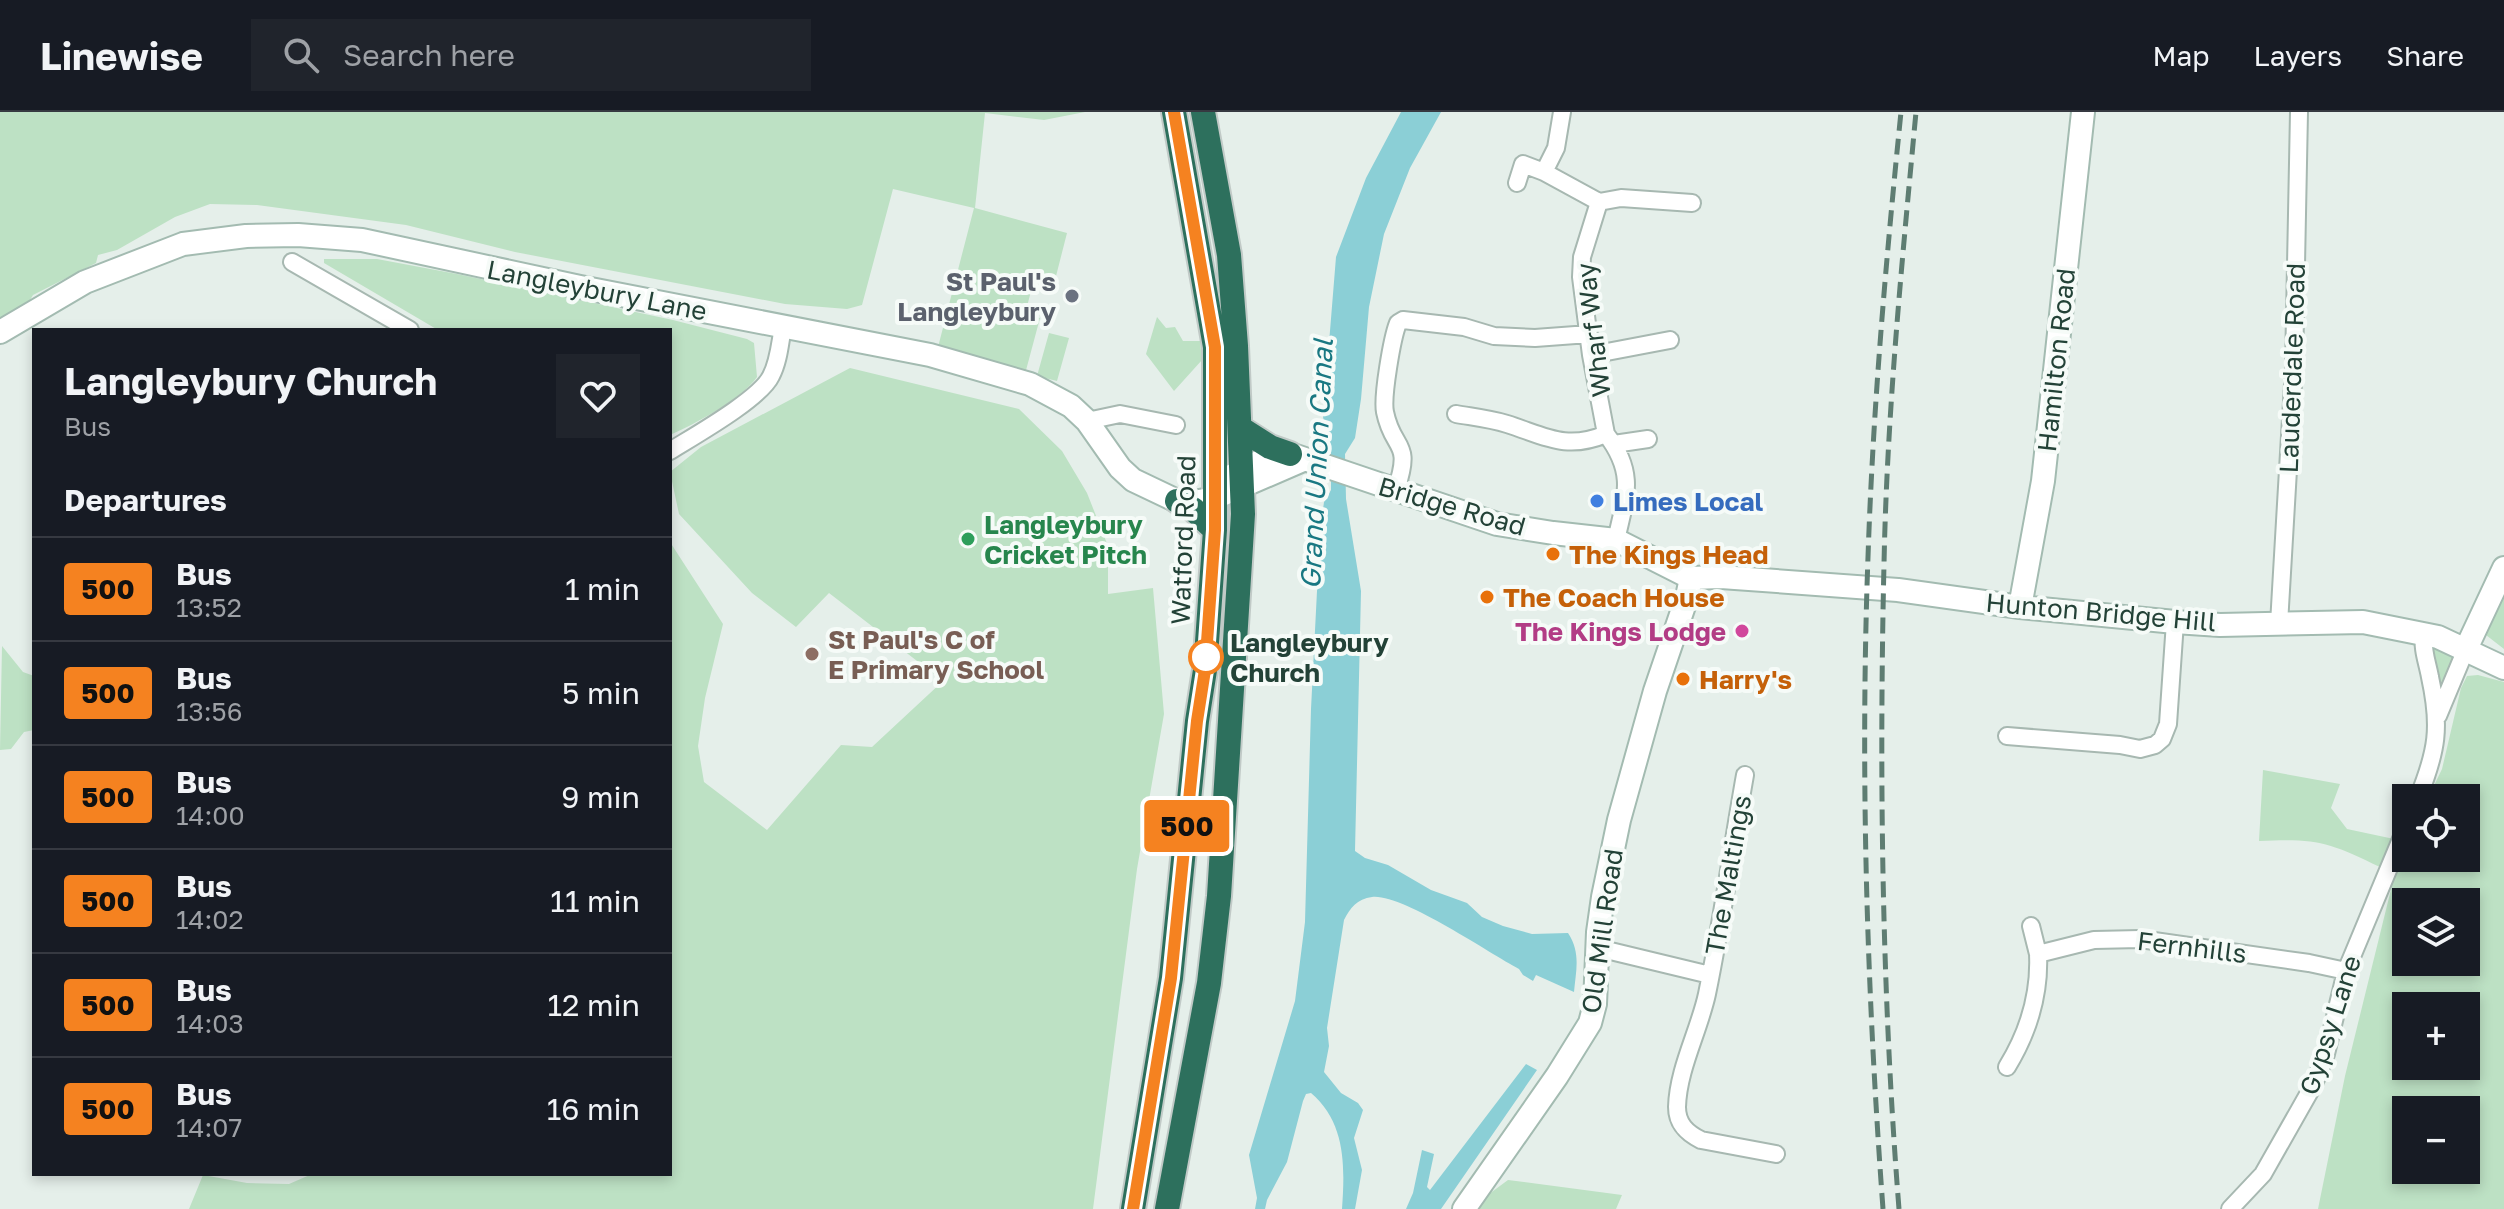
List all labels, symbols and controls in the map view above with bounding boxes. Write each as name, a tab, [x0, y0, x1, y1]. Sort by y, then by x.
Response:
search box	[251, 19, 811, 91]
text: Linewise	[40, 33, 203, 78]
icon: search	[279, 33, 323, 77]
text: Search here	[343, 37, 515, 73]
text: Map	[2152, 39, 2210, 72]
text: Layers	[2254, 39, 2342, 72]
text: Share	[2386, 39, 2464, 72]
street label: Langleybury Lane	[484, 253, 710, 327]
street label: Wharf Way	[1569, 261, 1617, 399]
street label: Lauderdale Road	[2273, 262, 2311, 474]
place label: St Paul's Langleybury	[897, 266, 1056, 327]
street label: Hamilton Road	[2031, 267, 2081, 453]
marker: St Paul's Langleybury	[1063, 287, 1081, 305]
water label: Grand Union Canal	[1293, 337, 1339, 590]
button: heart	[556, 354, 640, 438]
text: Langleybury Church	[64, 358, 437, 403]
text: Bus	[64, 411, 111, 442]
street label: Watford Road	[1165, 455, 1201, 625]
street label: Bridge Road	[1375, 470, 1529, 542]
text: Departures	[64, 482, 227, 518]
place label: Limes Local	[1613, 486, 1764, 517]
marker: Limes Local	[1588, 492, 1606, 510]
place label: Langleybury Cricket Pitch	[984, 509, 1147, 570]
marker: Langleybury Cricket Pitch	[959, 530, 977, 548]
place label: The Kings Head	[1569, 539, 1768, 570]
marker: The Kings Head	[1544, 545, 1562, 563]
text: Bus	[176, 556, 232, 592]
text: 1 min	[565, 571, 640, 607]
text: 500	[81, 572, 135, 605]
place label: The Coach House	[1503, 582, 1725, 613]
street label: Hunton Bridge Hill	[1985, 586, 2217, 638]
marker: The Coach House	[1478, 588, 1496, 606]
text: 13:52	[176, 592, 242, 623]
place label: The Kings Lodge	[1515, 616, 1726, 647]
marker: The Kings Lodge	[1733, 622, 1751, 640]
place label: St Paul's C of E Primary School	[828, 624, 1044, 685]
place label: Langleybury Church	[1230, 627, 1389, 688]
marker: Langleybury Church	[1189, 640, 1223, 674]
marker: St Paul's C of E Primary School	[803, 645, 821, 663]
text: Bus	[176, 660, 232, 696]
place label: Harry's	[1699, 664, 1792, 695]
marker: Harry's	[1674, 670, 1692, 688]
text: 5 min	[562, 675, 640, 711]
text: 500	[81, 676, 135, 709]
text: 13:56	[176, 696, 242, 727]
text: Bus	[176, 764, 232, 800]
text: 9 min	[561, 779, 640, 815]
text: 500	[81, 780, 135, 813]
map controls	[2392, 784, 2480, 1184]
button: locate	[2392, 784, 2480, 872]
street label: The Maltings	[1699, 793, 1757, 957]
text: 14:00	[176, 800, 245, 831]
line badge: 500	[1141, 800, 1233, 852]
text: 500	[1160, 809, 1214, 842]
street label: Old Mill Road	[1575, 847, 1629, 1015]
text: Bus	[176, 868, 232, 904]
text: 11 min	[550, 883, 640, 919]
text: 500	[81, 884, 135, 917]
button: layers	[2392, 888, 2480, 976]
text: 14:02	[176, 904, 243, 935]
street label: Fernhills	[2136, 925, 2248, 969]
street label: Gypsy Lane	[2293, 951, 2367, 1099]
text: Bus	[176, 972, 232, 1008]
text: 12 min	[548, 987, 640, 1023]
text: 500	[81, 988, 135, 1021]
button: +	[2392, 992, 2480, 1080]
text: 14:03	[176, 1008, 244, 1039]
text: Bus	[176, 1076, 232, 1112]
text: 16 min	[547, 1091, 640, 1127]
text: 500	[81, 1092, 135, 1125]
button: −	[2392, 1096, 2480, 1184]
text: 14:07	[176, 1112, 242, 1143]

